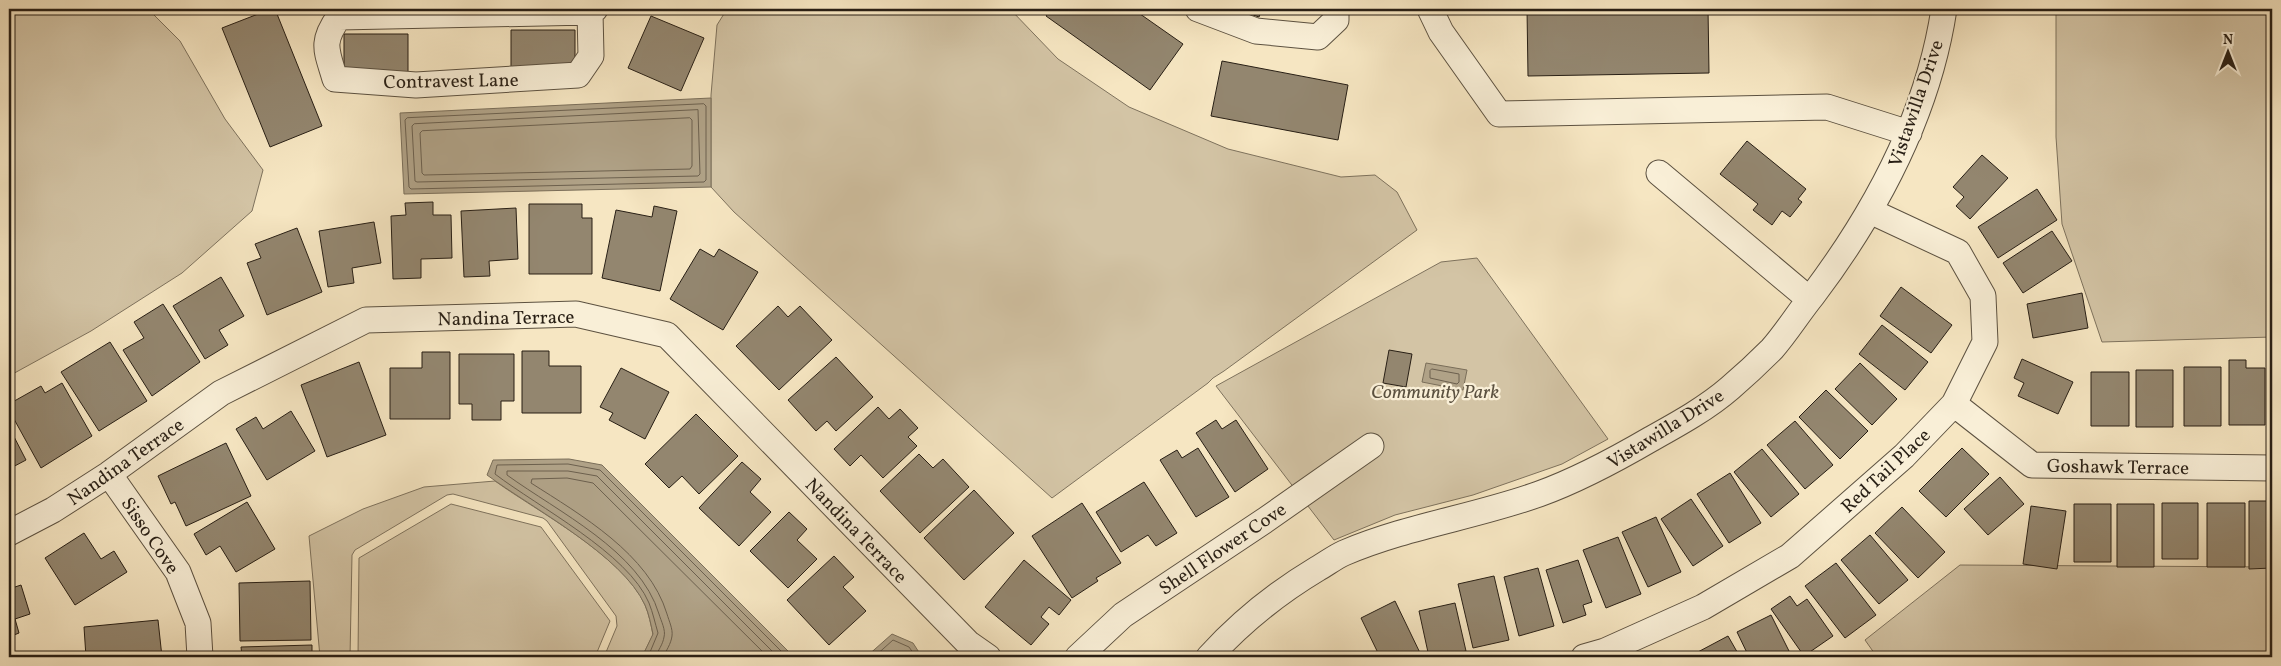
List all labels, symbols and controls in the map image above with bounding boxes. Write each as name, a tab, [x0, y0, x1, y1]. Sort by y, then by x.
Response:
north arrow	[2204, 28, 2254, 78]
text: N	[2223, 31, 2233, 50]
street label: Vistawilla Drive	[1883, 37, 1951, 171]
street label: Contravest Lane	[383, 68, 519, 96]
street label: Nandina Terrace	[437, 305, 575, 333]
park label: Community Park	[1371, 380, 1499, 406]
street label: Vistawilla Drive	[1603, 383, 1729, 476]
street label: Nandina Terrace	[63, 413, 190, 513]
street label: Red Tail Place	[1836, 423, 1937, 520]
street label: Goshawk Terrace	[2047, 454, 2189, 482]
street label: Nandina Terrace	[799, 473, 913, 590]
street label: Sisso Cove	[114, 493, 185, 580]
street label: Shell Flower Cove	[1154, 497, 1292, 602]

